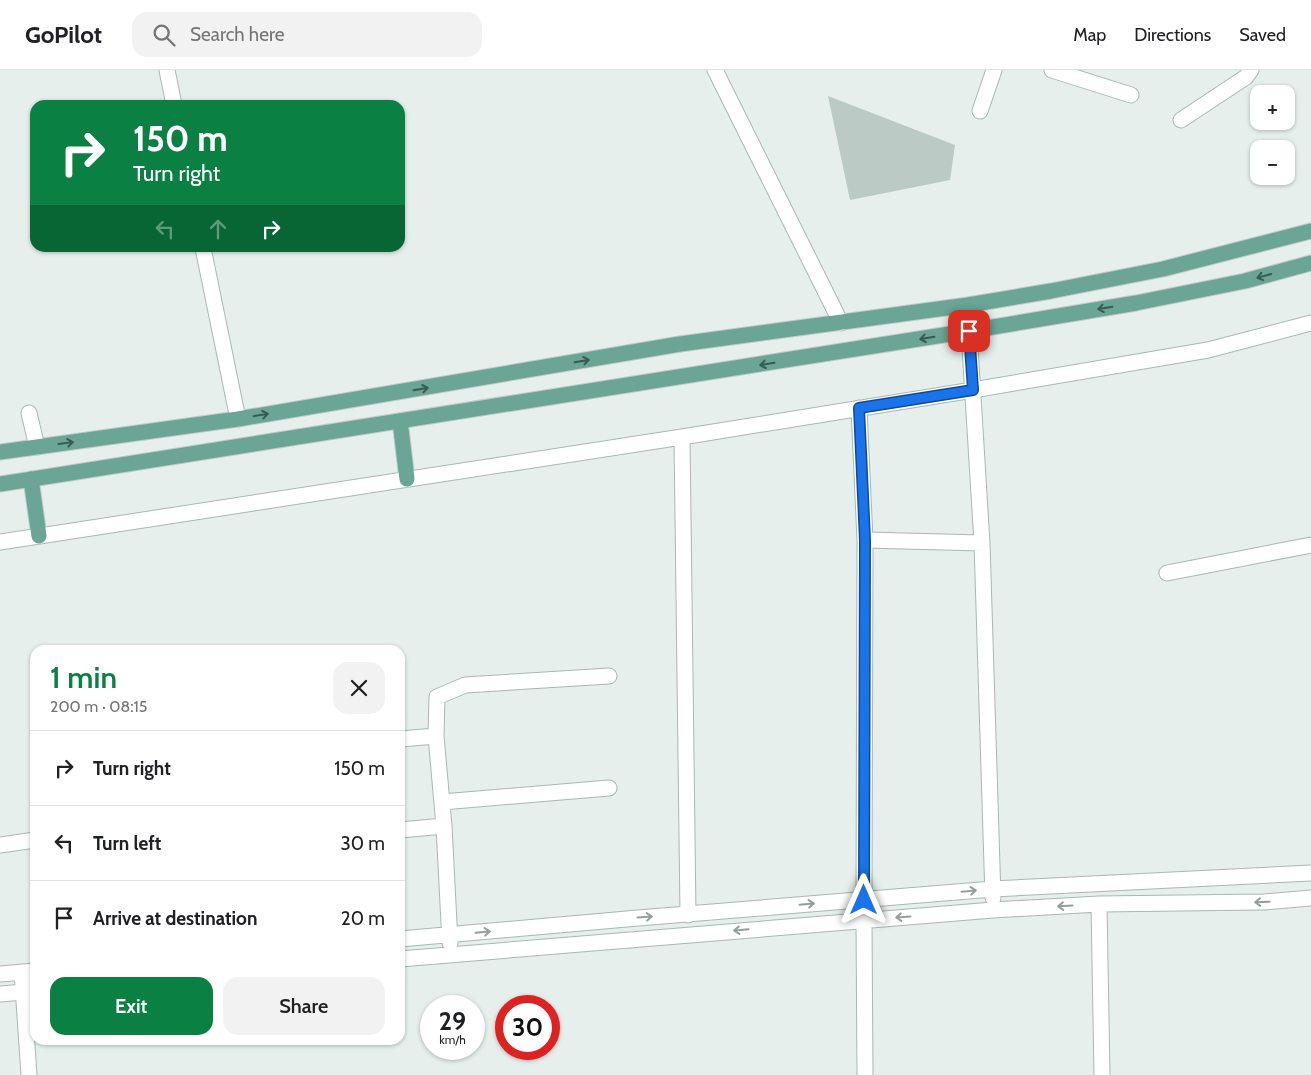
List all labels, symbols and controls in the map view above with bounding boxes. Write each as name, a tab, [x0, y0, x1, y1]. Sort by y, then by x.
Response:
search box	[132, 12, 482, 57]
text: GoPilot	[25, 20, 102, 49]
icon: search	[150, 21, 178, 49]
text: Search here	[190, 23, 284, 46]
text: Map	[1073, 24, 1106, 46]
text: Directions	[1134, 24, 1211, 46]
text: Saved	[1239, 24, 1286, 46]
map controls	[1250, 85, 1295, 185]
button: +	[1250, 85, 1295, 130]
text: 150 m	[133, 117, 228, 160]
icon: right	[50, 120, 115, 185]
button: −	[1250, 140, 1295, 185]
text: Turn right	[133, 160, 220, 187]
icon: left	[151, 215, 179, 243]
icon: ahead	[204, 215, 232, 243]
icon: right	[257, 215, 285, 243]
one-way arrow	[1256, 271, 1272, 281]
one-way arrow	[1097, 304, 1113, 314]
pin	[948, 310, 990, 352]
icon: arrive	[955, 317, 983, 345]
one-way arrow	[920, 334, 936, 344]
one-way arrow	[573, 356, 589, 366]
one-way arrow	[759, 359, 775, 369]
one-way arrow	[413, 384, 429, 394]
one-way arrow	[253, 410, 269, 420]
one-way arrow	[57, 438, 73, 448]
text: 1 min	[50, 659, 117, 696]
button: close	[333, 662, 385, 714]
text: 200 m · 08:15	[50, 697, 147, 716]
icon: right	[50, 754, 78, 782]
text: Turn right	[93, 757, 171, 780]
text: 150 m	[334, 757, 385, 780]
icon: left	[50, 829, 78, 857]
text: Turn left	[93, 832, 161, 855]
text: 30 m	[341, 832, 385, 855]
position arrow	[837, 873, 889, 925]
one-way arrow	[961, 886, 977, 896]
one-way arrow	[1255, 897, 1271, 906]
one-way arrow	[799, 899, 815, 909]
one-way arrow	[1057, 901, 1073, 910]
icon: arrive	[50, 904, 78, 932]
text: Arrive at destination	[93, 907, 257, 930]
text: 20 m	[341, 907, 385, 930]
one-way arrow	[895, 912, 911, 922]
one-way arrow	[637, 913, 653, 922]
one-way arrow	[733, 926, 749, 935]
one-way arrow	[475, 927, 491, 937]
button: Exit	[50, 977, 213, 1035]
button: Share	[223, 977, 385, 1035]
speed limit sign: 30	[495, 995, 560, 1060]
text: 29	[439, 1006, 466, 1036]
text: km/h	[439, 1032, 466, 1047]

